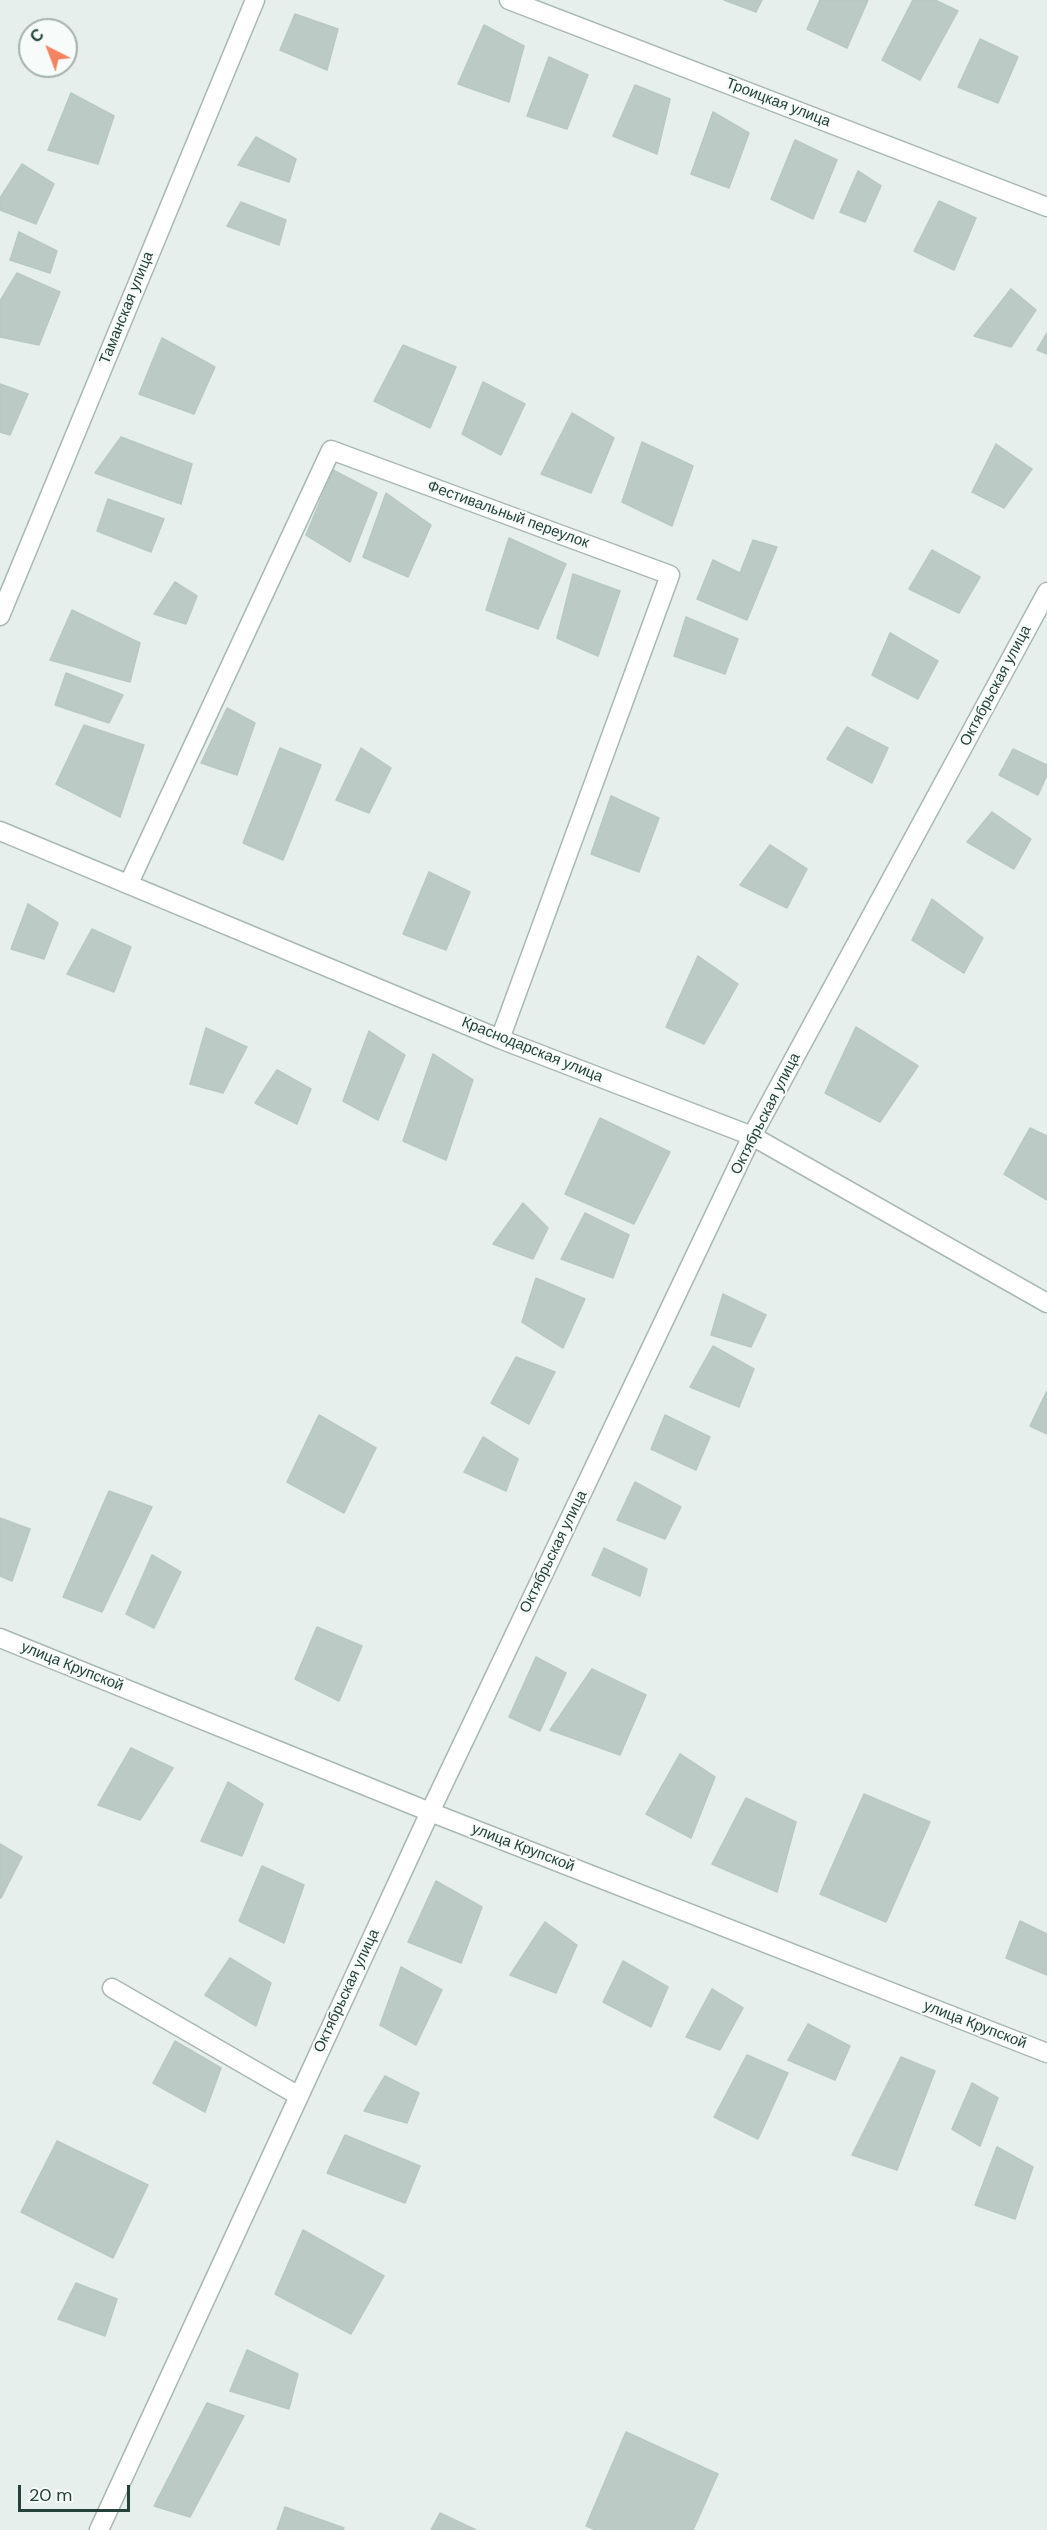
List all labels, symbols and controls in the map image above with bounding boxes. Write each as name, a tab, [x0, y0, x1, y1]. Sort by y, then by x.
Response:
north arrow	[18, 18, 78, 78]
text: С	[26, 24, 48, 47]
street label: Троицкая улица	[723, 75, 833, 131]
street label: Таманская улица	[96, 249, 158, 367]
street label: Фестивальный переулок	[425, 477, 591, 553]
street label: Октябрьская улица	[957, 623, 1035, 749]
street label: Краснодарская улица	[459, 1013, 605, 1087]
street label: Октябрьская улица	[728, 1050, 804, 1178]
street label: Октябрьская улица	[516, 1488, 592, 1616]
street label: улица Крупской	[18, 1638, 126, 1696]
street label: улица Крупской	[469, 1820, 577, 1876]
street label: Октябрьская улица	[310, 1926, 384, 2056]
street label: улица Крупской	[921, 1997, 1029, 2053]
scale bar	[21, 2473, 134, 2511]
text: 20 m	[29, 2483, 72, 2507]

